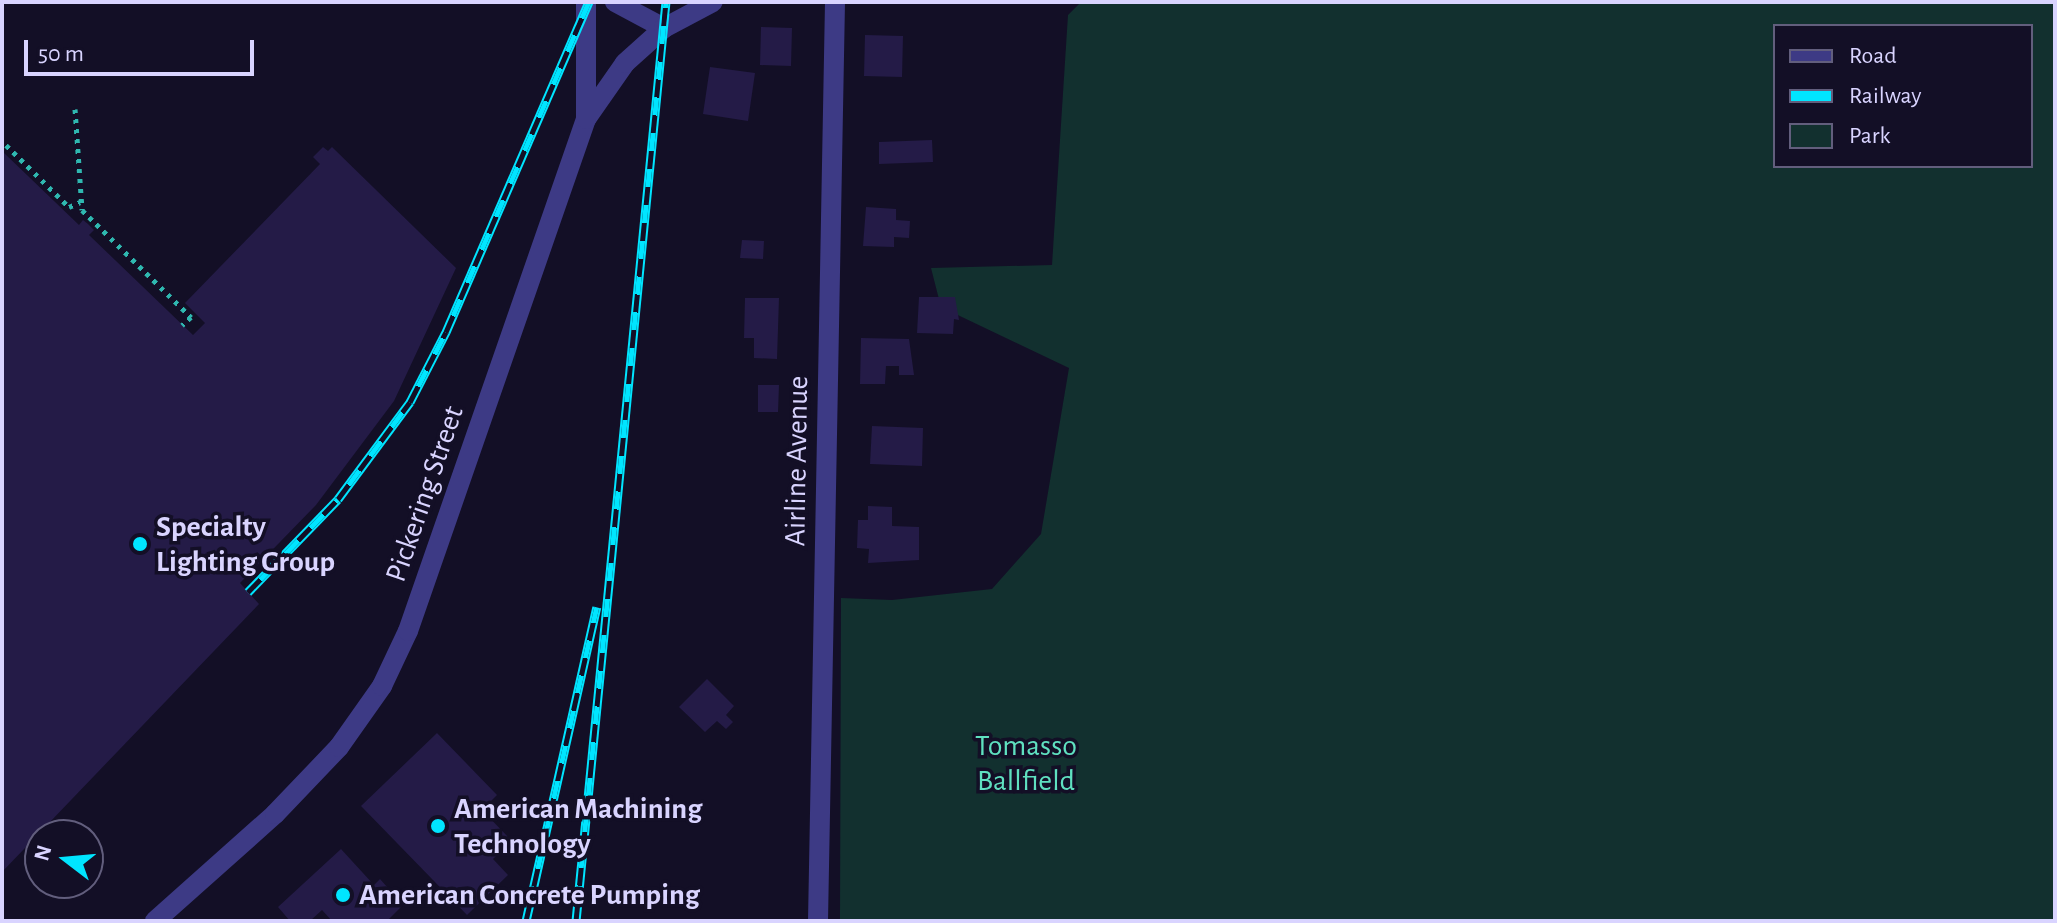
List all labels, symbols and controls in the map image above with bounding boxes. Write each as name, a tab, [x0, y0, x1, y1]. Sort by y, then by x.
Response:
scale bar	[28, 24, 258, 74]
legend	[1773, 24, 2033, 168]
text: 50 m	[38, 42, 84, 66]
text: Road	[1849, 44, 1897, 68]
text: Railway	[1849, 84, 1921, 108]
text: Park	[1849, 124, 1890, 148]
street label: Airline Avenue	[778, 375, 816, 547]
street label: Pickering Street	[378, 401, 472, 587]
place label: Specialty Lighting Group	[156, 509, 335, 580]
marker: Specialty Lighting Group	[131, 535, 149, 553]
park label: Tomasso Ballfield	[975, 728, 1077, 798]
place label: American Machining Technology	[454, 791, 702, 862]
marker: American Machining Technology	[429, 817, 447, 835]
north arrow	[24, 819, 104, 899]
text: N	[30, 843, 56, 863]
place label: American Concrete Pumping	[359, 877, 700, 913]
marker: American Concrete Pumping	[334, 886, 352, 904]

